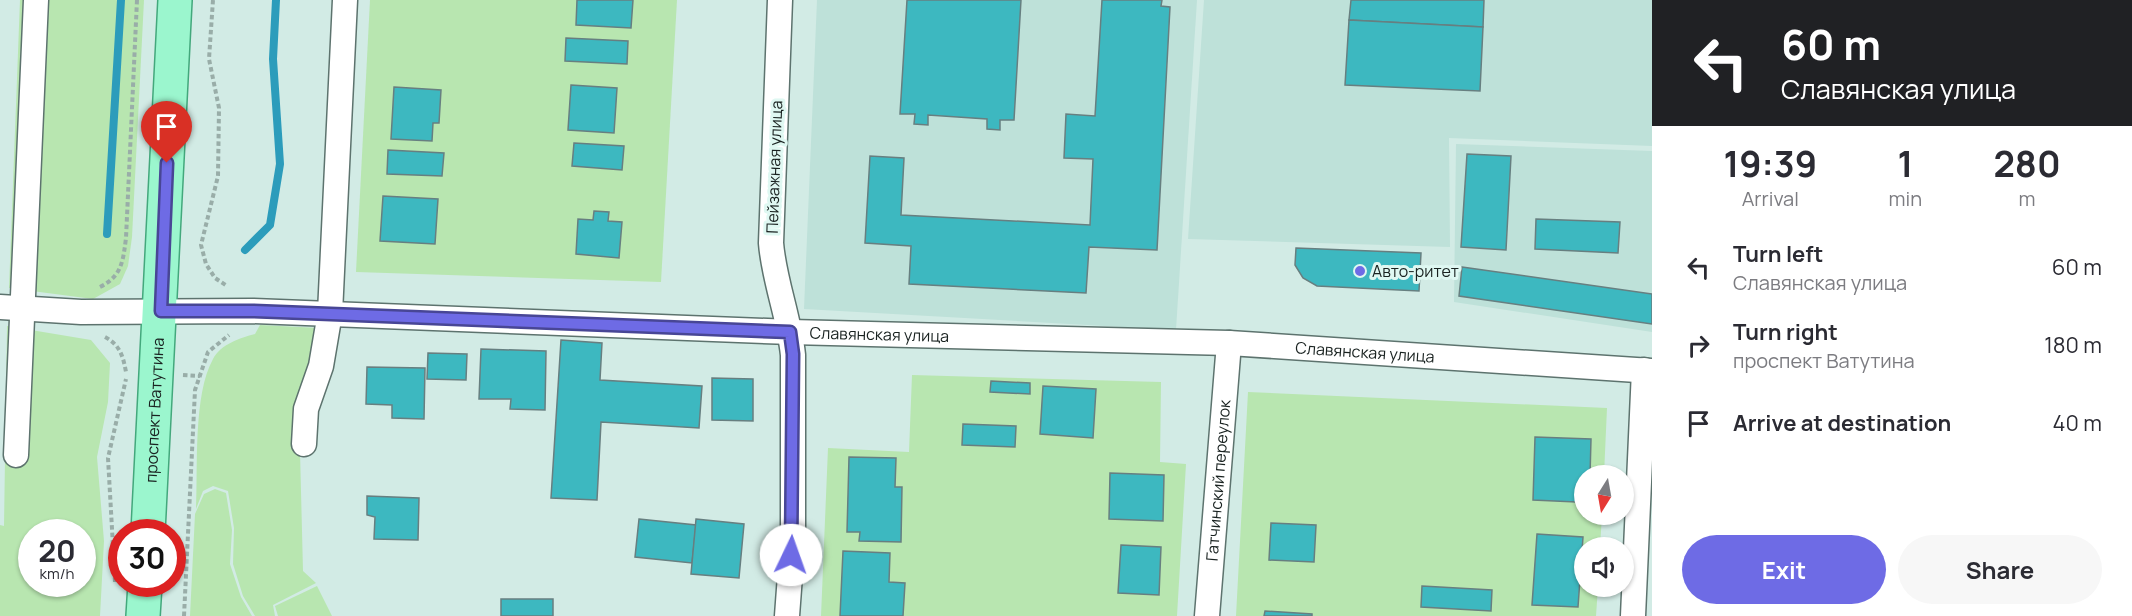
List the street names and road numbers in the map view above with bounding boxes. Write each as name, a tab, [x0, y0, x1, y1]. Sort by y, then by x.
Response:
street label: Пейзажная улица	[761, 100, 787, 234]
street label: Славянская улица	[809, 321, 949, 347]
street label: Славянская улица	[1295, 336, 1435, 368]
street label: проспект Ватутина	[140, 337, 169, 483]
street label: Гатчинский переулок	[1200, 398, 1235, 562]

